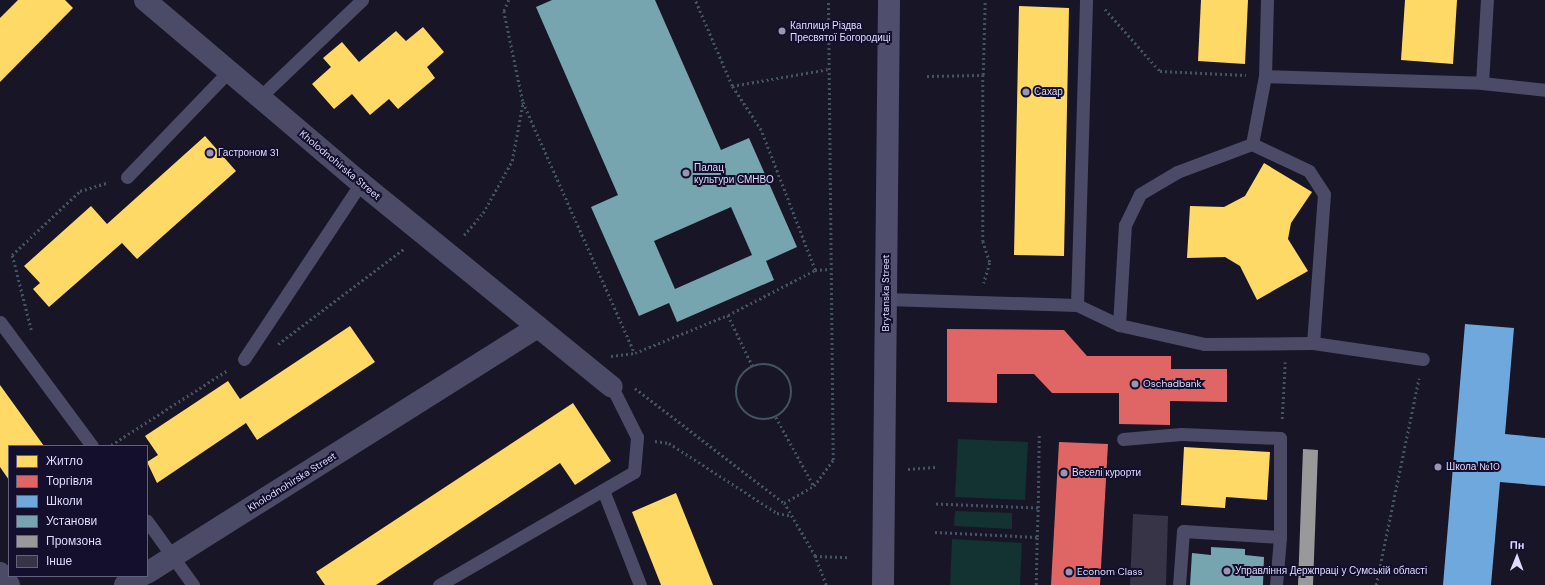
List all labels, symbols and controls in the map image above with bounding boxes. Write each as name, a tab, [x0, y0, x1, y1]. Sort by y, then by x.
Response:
place label: Каплиця Різдва Пресвятої Богородиці	[790, 19, 891, 42]
marker: Каплиця Різдва Пресвятої Богородиці	[777, 26, 787, 36]
place label: Сахар	[1034, 86, 1063, 98]
marker: Сахар	[1021, 87, 1031, 97]
street label: Kholodnohirska Street	[297, 128, 383, 202]
place label: Гастроном 31	[218, 147, 279, 159]
marker: Гастроном 31	[205, 148, 215, 158]
place label: Палац культури СМНВО	[694, 161, 774, 184]
marker: Палац культури СМНВО	[681, 168, 691, 178]
street label: Brytanska Street	[880, 255, 892, 331]
place label: Oschadbank	[1143, 378, 1201, 390]
marker: Oschadbank	[1130, 379, 1140, 389]
legend	[8, 445, 148, 577]
street label: Kholodnohirska Street	[246, 450, 338, 514]
text: Житло	[46, 453, 83, 469]
place label: Школа №10	[1446, 461, 1500, 473]
marker: Школа №10	[1433, 462, 1443, 472]
place label: Веселі курорти	[1072, 467, 1141, 479]
marker: Веселі курорти	[1059, 468, 1069, 478]
text: Торгівля	[46, 473, 92, 489]
text: Школи	[46, 493, 83, 509]
text: Установи	[46, 513, 97, 529]
text: Промзона	[46, 533, 101, 549]
north arrow	[1497, 537, 1537, 577]
text: Пн	[1510, 538, 1525, 552]
text: Інше	[46, 553, 72, 569]
place label: Управління Держпраці у Сумській області	[1235, 565, 1427, 577]
place label: Econom Class	[1077, 566, 1142, 578]
marker: Управління Держпраці у Сумській області	[1222, 566, 1232, 576]
marker: Econom Class	[1064, 567, 1074, 577]

